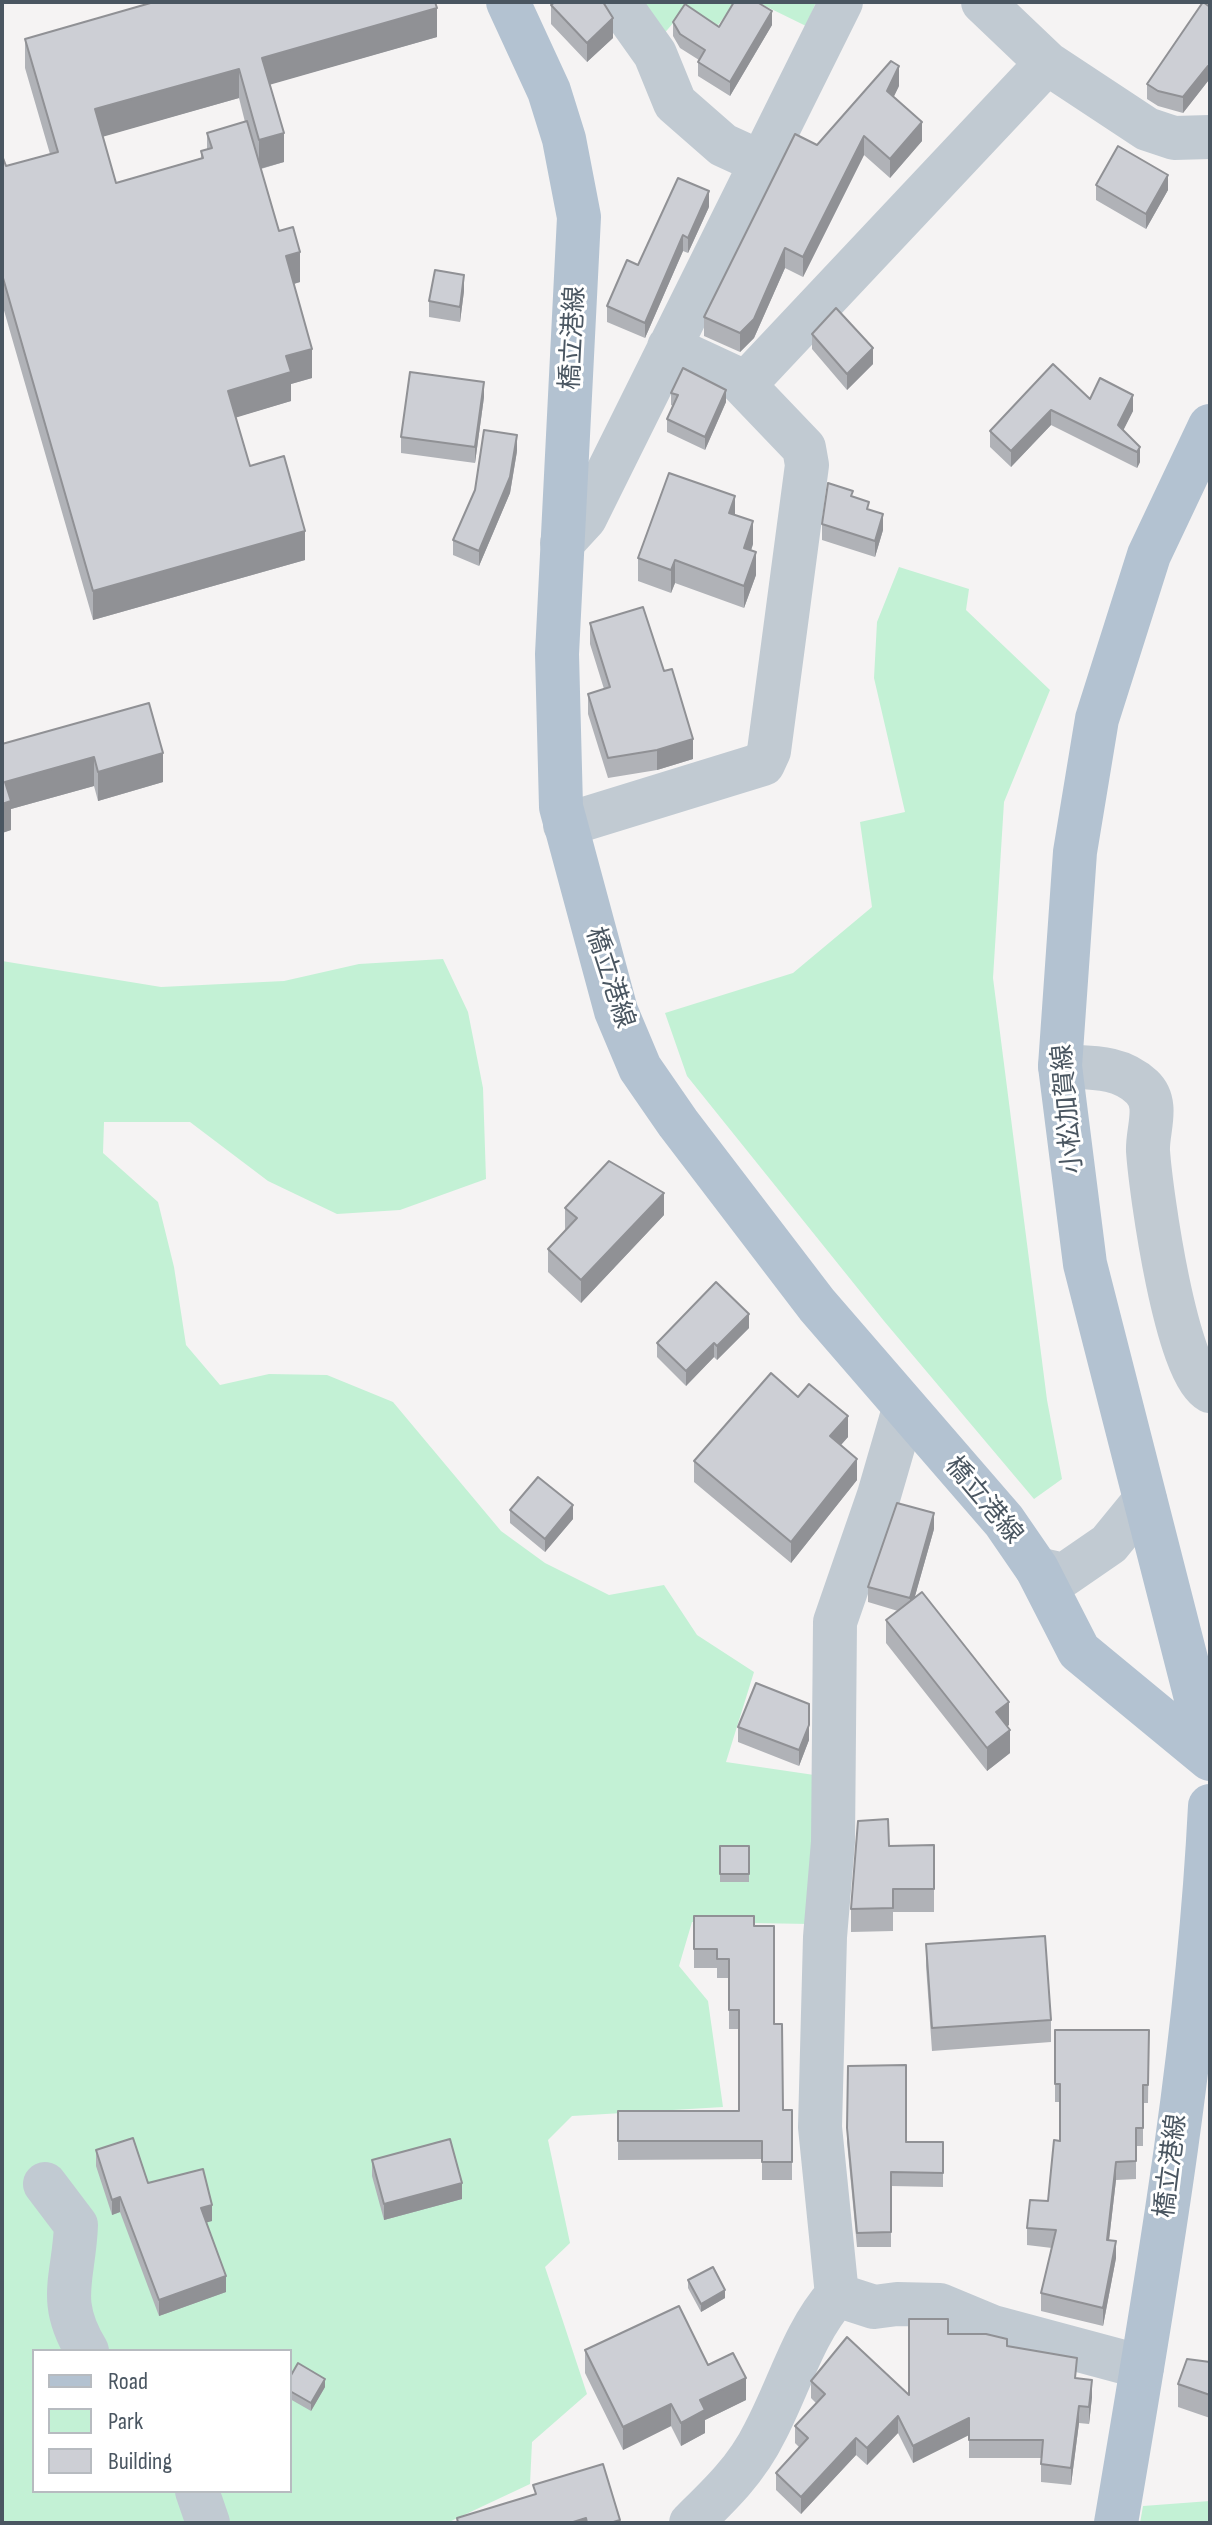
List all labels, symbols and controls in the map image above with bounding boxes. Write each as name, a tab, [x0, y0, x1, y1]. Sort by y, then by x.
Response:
street label: 橋立港線	[556, 285, 592, 391]
street label: 橋立港線	[578, 924, 640, 1032]
street label: 小松加賀線	[1048, 1043, 1090, 1175]
street label: 橋立港線	[938, 1451, 1028, 1551]
street label: 橋立港線	[1150, 2112, 1194, 2220]
legend	[32, 2349, 292, 2493]
text: Road	[108, 2367, 148, 2396]
text: Park	[108, 2407, 143, 2436]
text: Building	[108, 2447, 172, 2476]

